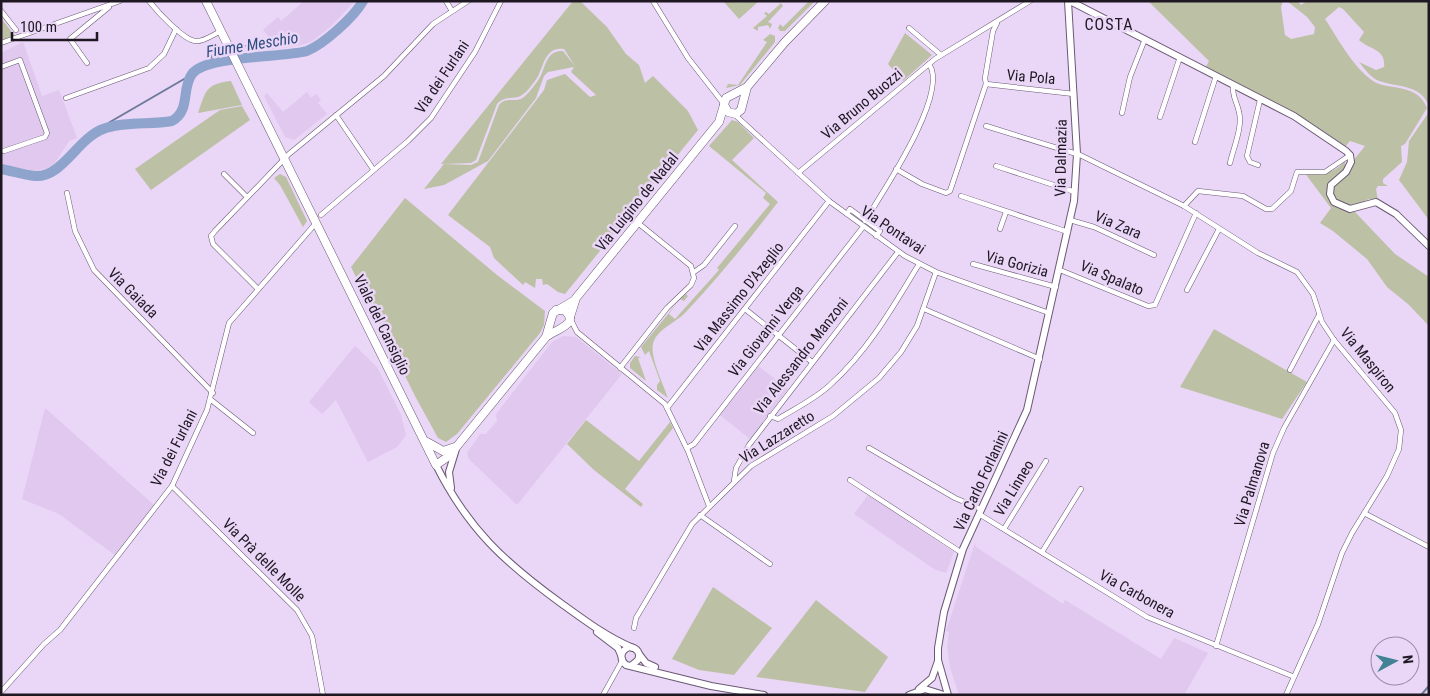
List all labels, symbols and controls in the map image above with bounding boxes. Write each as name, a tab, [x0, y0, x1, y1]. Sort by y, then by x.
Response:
scale bar	[12, 10, 98, 42]
district label: COSTA	[1085, 15, 1133, 34]
text: 100 m	[20, 18, 57, 36]
water label: Fiume Meschio	[205, 28, 300, 61]
street label: Via dei Furlani	[411, 37, 473, 117]
street label: Via Bruno Buozzi	[818, 65, 906, 143]
street label: Via Pola	[1006, 66, 1056, 88]
street label: Via Dalmazia	[1051, 119, 1071, 197]
street label: Via Luigino de Nadal	[592, 149, 682, 255]
street label: Via Pontavai	[857, 202, 929, 258]
street label: Via Zara	[1092, 207, 1144, 243]
street label: Via Massimo D'Azeglio	[690, 238, 788, 356]
street label: Via Gorizia	[984, 247, 1050, 281]
street label: Via Spalato	[1078, 257, 1146, 299]
street label: Via Gaiada	[104, 264, 162, 322]
street label: Viale del Cansiglio	[350, 272, 414, 378]
street label: Via Giovanni Verga	[725, 282, 807, 380]
street label: Via Alessandro Manzoni	[750, 294, 852, 418]
street label: Via Maspiron	[1336, 324, 1400, 396]
street label: Via dei Furlani	[147, 406, 201, 490]
street label: Via Lazzaretto	[736, 407, 818, 467]
street label: Via Carlo Forlanini	[950, 428, 1012, 534]
street label: Via Palmanova	[1231, 439, 1273, 529]
street label: Via Linneo	[990, 457, 1038, 519]
street label: Via Prà delle Molle	[219, 515, 309, 605]
street label: Via Carbonera	[1096, 566, 1178, 622]
north arrow	[1370, 636, 1420, 686]
text: N	[1399, 654, 1416, 665]

